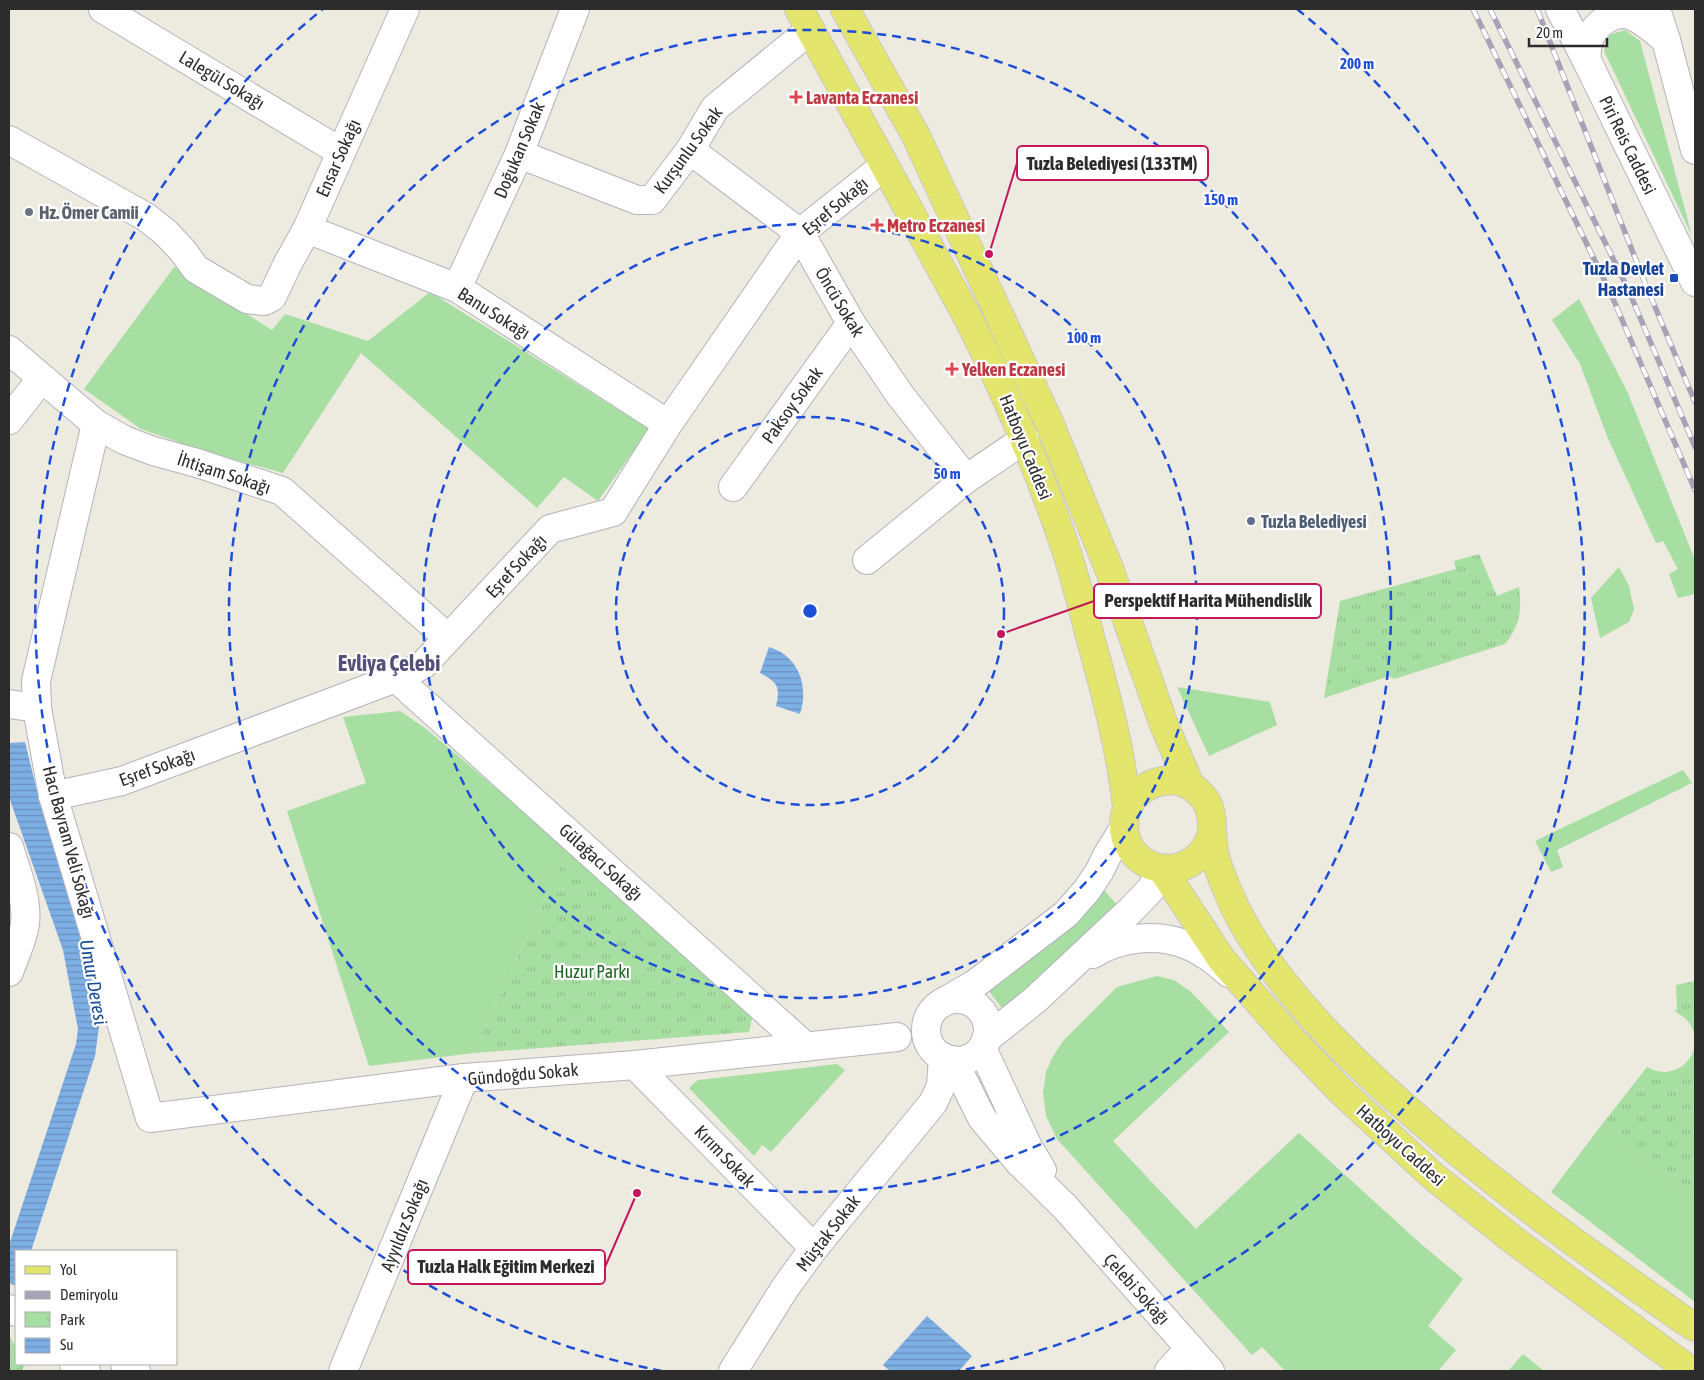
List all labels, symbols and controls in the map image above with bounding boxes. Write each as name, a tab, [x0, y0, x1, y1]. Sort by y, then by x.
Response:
scale bar	[1529, 15, 1606, 47]
text: 20 m	[1536, 24, 1563, 41]
street label: Lalegül Sokağı	[175, 46, 269, 114]
text: 200 m	[1340, 55, 1374, 72]
place label: Lavanta Eczanesi	[806, 87, 918, 108]
marker: Lavanta Eczanesi	[790, 91, 802, 103]
street label: Piri Reis Caddesi	[1595, 92, 1661, 198]
street label: Doğukan Sokak	[489, 99, 549, 201]
street label: Kurşunlu Sokak	[649, 102, 727, 198]
street label: Ensar Sokağı	[312, 116, 364, 200]
callout: Tuzla Belediyesi (133TM)	[1017, 146, 1208, 180]
text: Tuzla Belediyesi (133TM)	[1026, 152, 1198, 174]
street label: Eşref Sokağı	[798, 173, 872, 239]
text: 150 m	[1204, 191, 1238, 208]
place label: Hz. Ömer Camii	[39, 202, 139, 223]
marker: Hz. Ömer Camii	[23, 206, 35, 218]
place label: Metro Eczanesi	[887, 215, 985, 236]
marker: Metro Eczanesi	[871, 219, 883, 231]
place label: Tuzla Devlet Hastanesi	[1583, 258, 1665, 300]
street label: Öncü Sokak	[811, 263, 869, 341]
marker: Tuzla Devlet Hastanesi	[1668, 272, 1680, 284]
street label: Banu Sokağı	[454, 283, 534, 343]
text: 100 m	[1067, 329, 1101, 346]
place label: Yelken Eczanesi	[961, 359, 1065, 380]
street label: Paksoy Sokak	[757, 363, 827, 447]
marker: Yelken Eczanesi	[946, 363, 958, 375]
street label: Hatboyu Caddesi	[995, 391, 1057, 503]
street label: İhtişam Sokağı	[175, 448, 273, 498]
text: 50 m	[934, 465, 961, 482]
place label: Tuzla Belediyesi	[1261, 511, 1367, 532]
marker: Tuzla Belediyesi	[1245, 515, 1257, 527]
street label: Eşref Sokağı	[481, 530, 551, 602]
callout: Perspektif Harita Mühendislik	[1094, 584, 1321, 618]
text: Perspektif Harita Mühendislik	[1104, 589, 1312, 611]
centre of rings	[801, 602, 819, 620]
district label: Evliya Çelebi	[338, 650, 440, 676]
street label: Eşref Sokağı	[116, 744, 198, 790]
street label: Hacı Bayram Veli Sokağı	[39, 763, 99, 921]
street label: Gülağacı Sokağı	[555, 819, 647, 905]
water label: Umur Deresi	[76, 938, 112, 1026]
park label: Huzur Parkı	[554, 961, 630, 982]
street label: Gündoğdu Sokak	[467, 1059, 579, 1089]
street label: Hatboyu Caddesi	[1353, 1100, 1449, 1190]
street label: Kırım Sokak	[690, 1121, 760, 1191]
street label: Ayyıldız Sokağı	[376, 1176, 432, 1274]
street label: Müştak Sokak	[792, 1191, 864, 1275]
street label: Çelebi Sokağı	[1100, 1249, 1174, 1329]
legend	[15, 1250, 178, 1365]
callout: Tuzla Halk Eğitim Merkezi	[408, 1250, 605, 1284]
text: Tuzla Halk Eğitim Merkezi	[417, 1255, 595, 1277]
text: Yol	[60, 1261, 77, 1278]
text: Demiryolu	[60, 1286, 118, 1303]
text: Park	[60, 1311, 85, 1328]
text: Su	[60, 1336, 74, 1353]

